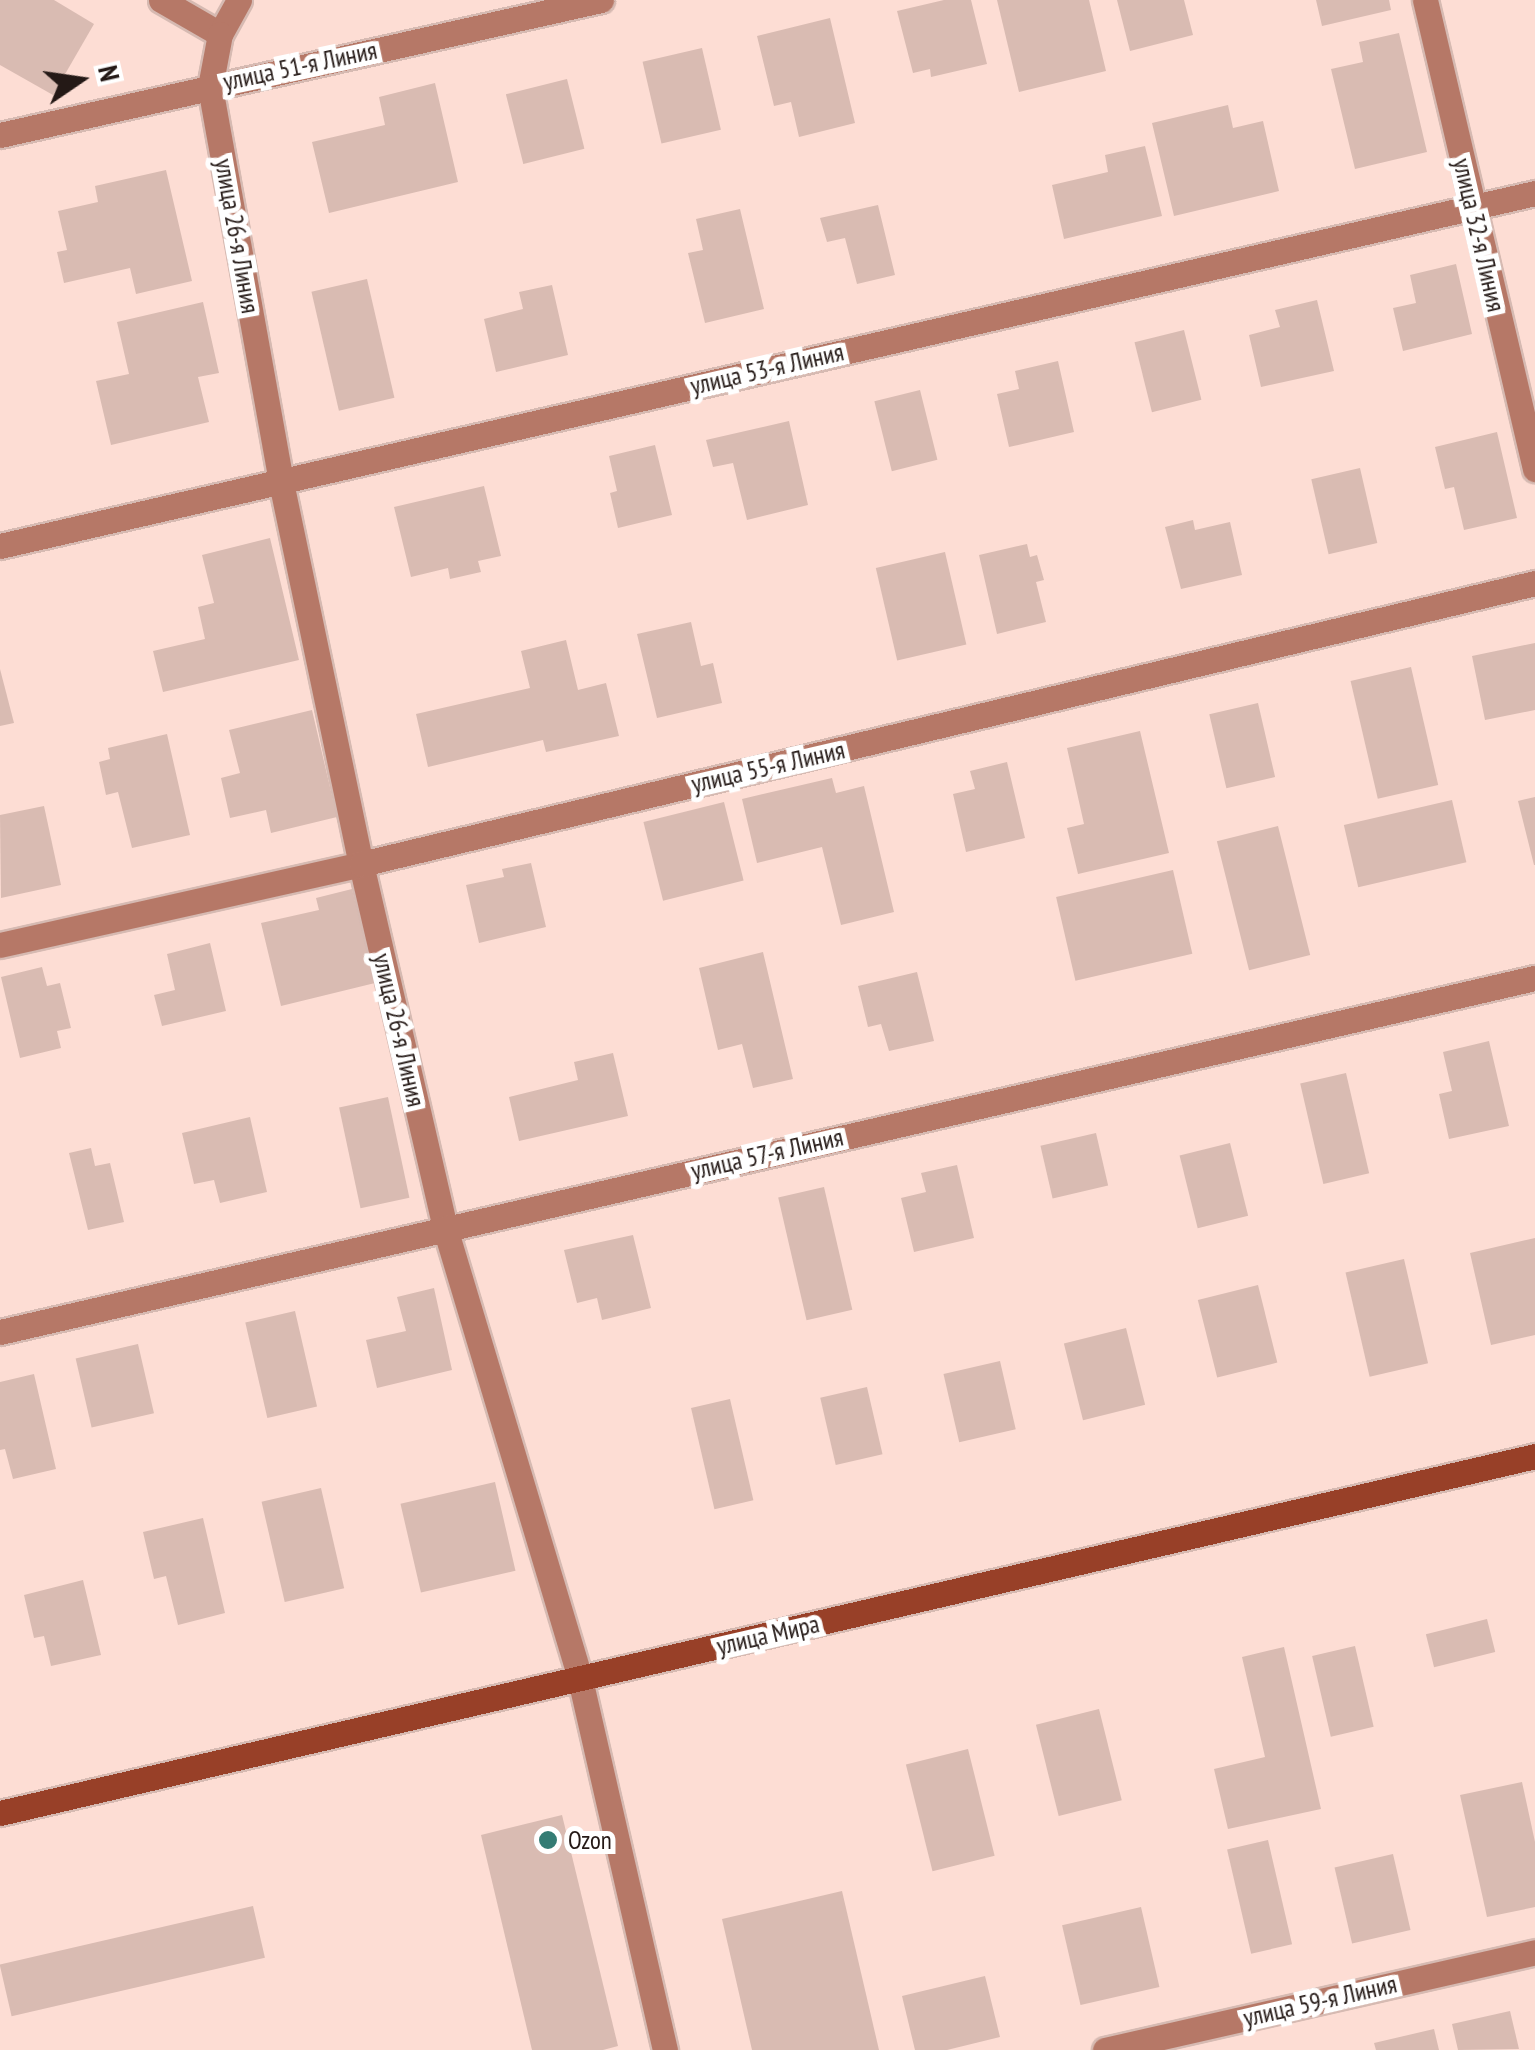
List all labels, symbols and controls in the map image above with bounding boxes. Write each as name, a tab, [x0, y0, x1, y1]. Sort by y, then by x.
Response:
north arrow	[30, 30, 130, 130]
street label: улица 51-я Линия	[220, 35, 380, 97]
text: N	[90, 62, 129, 85]
street label: улица 32-я Линия	[1447, 155, 1511, 315]
street label: улица 26-я Линия	[209, 156, 265, 316]
street label: улица 53-я Линия	[687, 337, 847, 401]
street label: улица 55-я Линия	[688, 735, 848, 799]
street label: улица 26-я Линия	[367, 950, 431, 1110]
street label: улица 57-я Линия	[688, 1122, 846, 1186]
street label: улица Мира	[714, 1609, 822, 1661]
place label: Ozon	[568, 1825, 612, 1855]
marker: Ozon	[537, 1829, 559, 1851]
street label: улица 59-я Линия	[1240, 1969, 1400, 2033]

